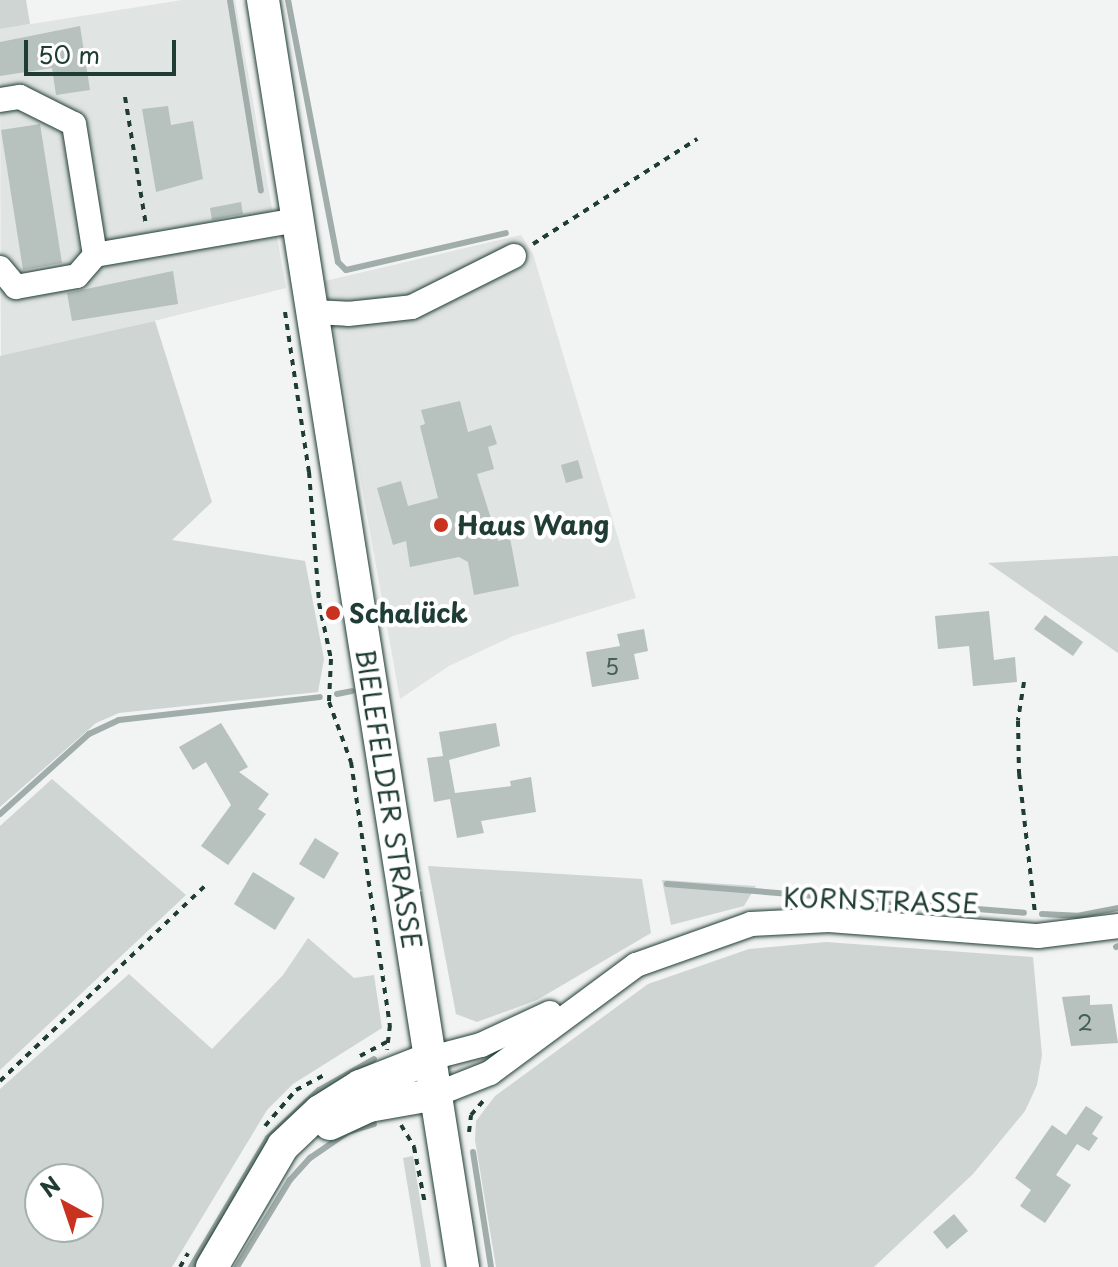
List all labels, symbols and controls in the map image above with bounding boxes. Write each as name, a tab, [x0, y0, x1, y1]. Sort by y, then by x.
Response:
scale bar	[28, 24, 180, 74]
text: 50 m	[38, 36, 100, 72]
place label: Haus Wang	[457, 509, 609, 541]
marker: Haus Wang	[432, 516, 450, 534]
place label: Schalück	[349, 597, 468, 629]
marker: Schalück	[324, 604, 342, 622]
street label: BIELEFELDER STRASSE	[350, 646, 428, 952]
house number: 5	[605, 653, 619, 679]
street label: KORNSTRASSE	[783, 881, 979, 919]
house number: 2	[1077, 1009, 1093, 1035]
north arrow	[24, 1163, 104, 1243]
text: N	[32, 1168, 67, 1204]

